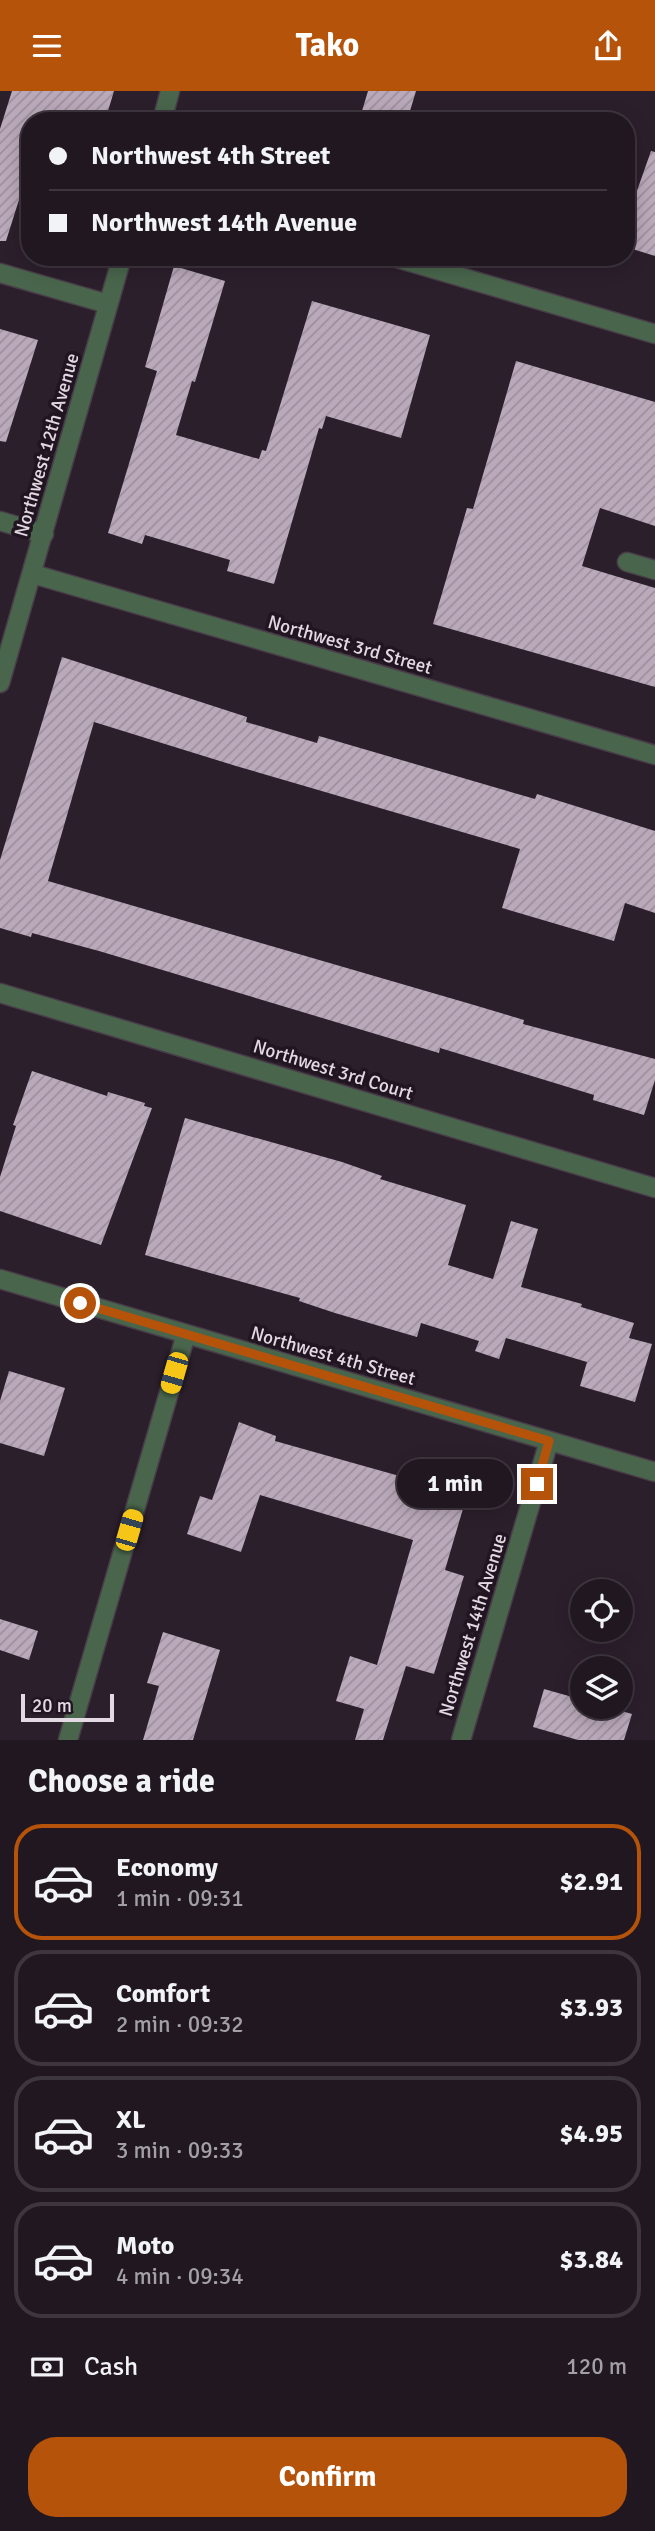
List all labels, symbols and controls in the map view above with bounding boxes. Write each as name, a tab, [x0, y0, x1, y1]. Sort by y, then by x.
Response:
text: Tako	[296, 26, 359, 65]
icon: menu	[28, 27, 66, 65]
icon: share	[589, 27, 627, 65]
text: Northwest 4th Street	[91, 140, 330, 172]
text: Northwest 14th Avenue	[91, 207, 357, 239]
street label: Northwest 12th Avenue	[9, 350, 85, 540]
street label: Northwest 3rd Street	[265, 610, 435, 680]
street label: Northwest 3rd Court	[250, 1034, 416, 1106]
route start	[64, 1287, 96, 1319]
street label: Northwest 4th Street	[248, 1321, 418, 1391]
car	[159, 1350, 190, 1396]
callout: 1 min	[397, 1459, 512, 1509]
route end	[521, 1468, 553, 1500]
text: 1 min	[427, 1469, 483, 1498]
car	[114, 1507, 145, 1553]
street label: Northwest 14th Avenue	[434, 1531, 512, 1719]
map controls	[570, 1579, 633, 1719]
button: locate	[570, 1579, 633, 1642]
button: layers	[570, 1656, 633, 1719]
scale bar	[21, 1691, 114, 1723]
text: 20 m	[32, 1694, 72, 1718]
text: Choose a ride	[28, 1762, 215, 1801]
icon: car	[32, 1851, 95, 1914]
text: Economy	[116, 1852, 218, 1884]
text: $2.91	[559, 1866, 623, 1898]
text: 1 min · 09:31	[116, 1884, 244, 1913]
icon: car	[32, 1977, 95, 2040]
text: Comfort	[116, 1978, 210, 2010]
text: $3.93	[559, 1992, 623, 2024]
text: 2 min · 09:32	[116, 2010, 244, 2039]
icon: car	[32, 2103, 95, 2166]
text: XL	[116, 2104, 146, 2136]
text: $4.95	[559, 2118, 623, 2150]
text: 3 min · 09:33	[116, 2136, 244, 2165]
icon: car	[32, 2229, 95, 2292]
text: Moto	[116, 2230, 174, 2262]
text: $3.84	[559, 2244, 623, 2276]
text: 4 min · 09:34	[116, 2262, 244, 2291]
icon: cash	[28, 2348, 66, 2386]
text: Cash	[84, 2351, 138, 2383]
text: 120 m	[566, 2352, 627, 2381]
button: Confirm	[28, 2437, 627, 2517]

